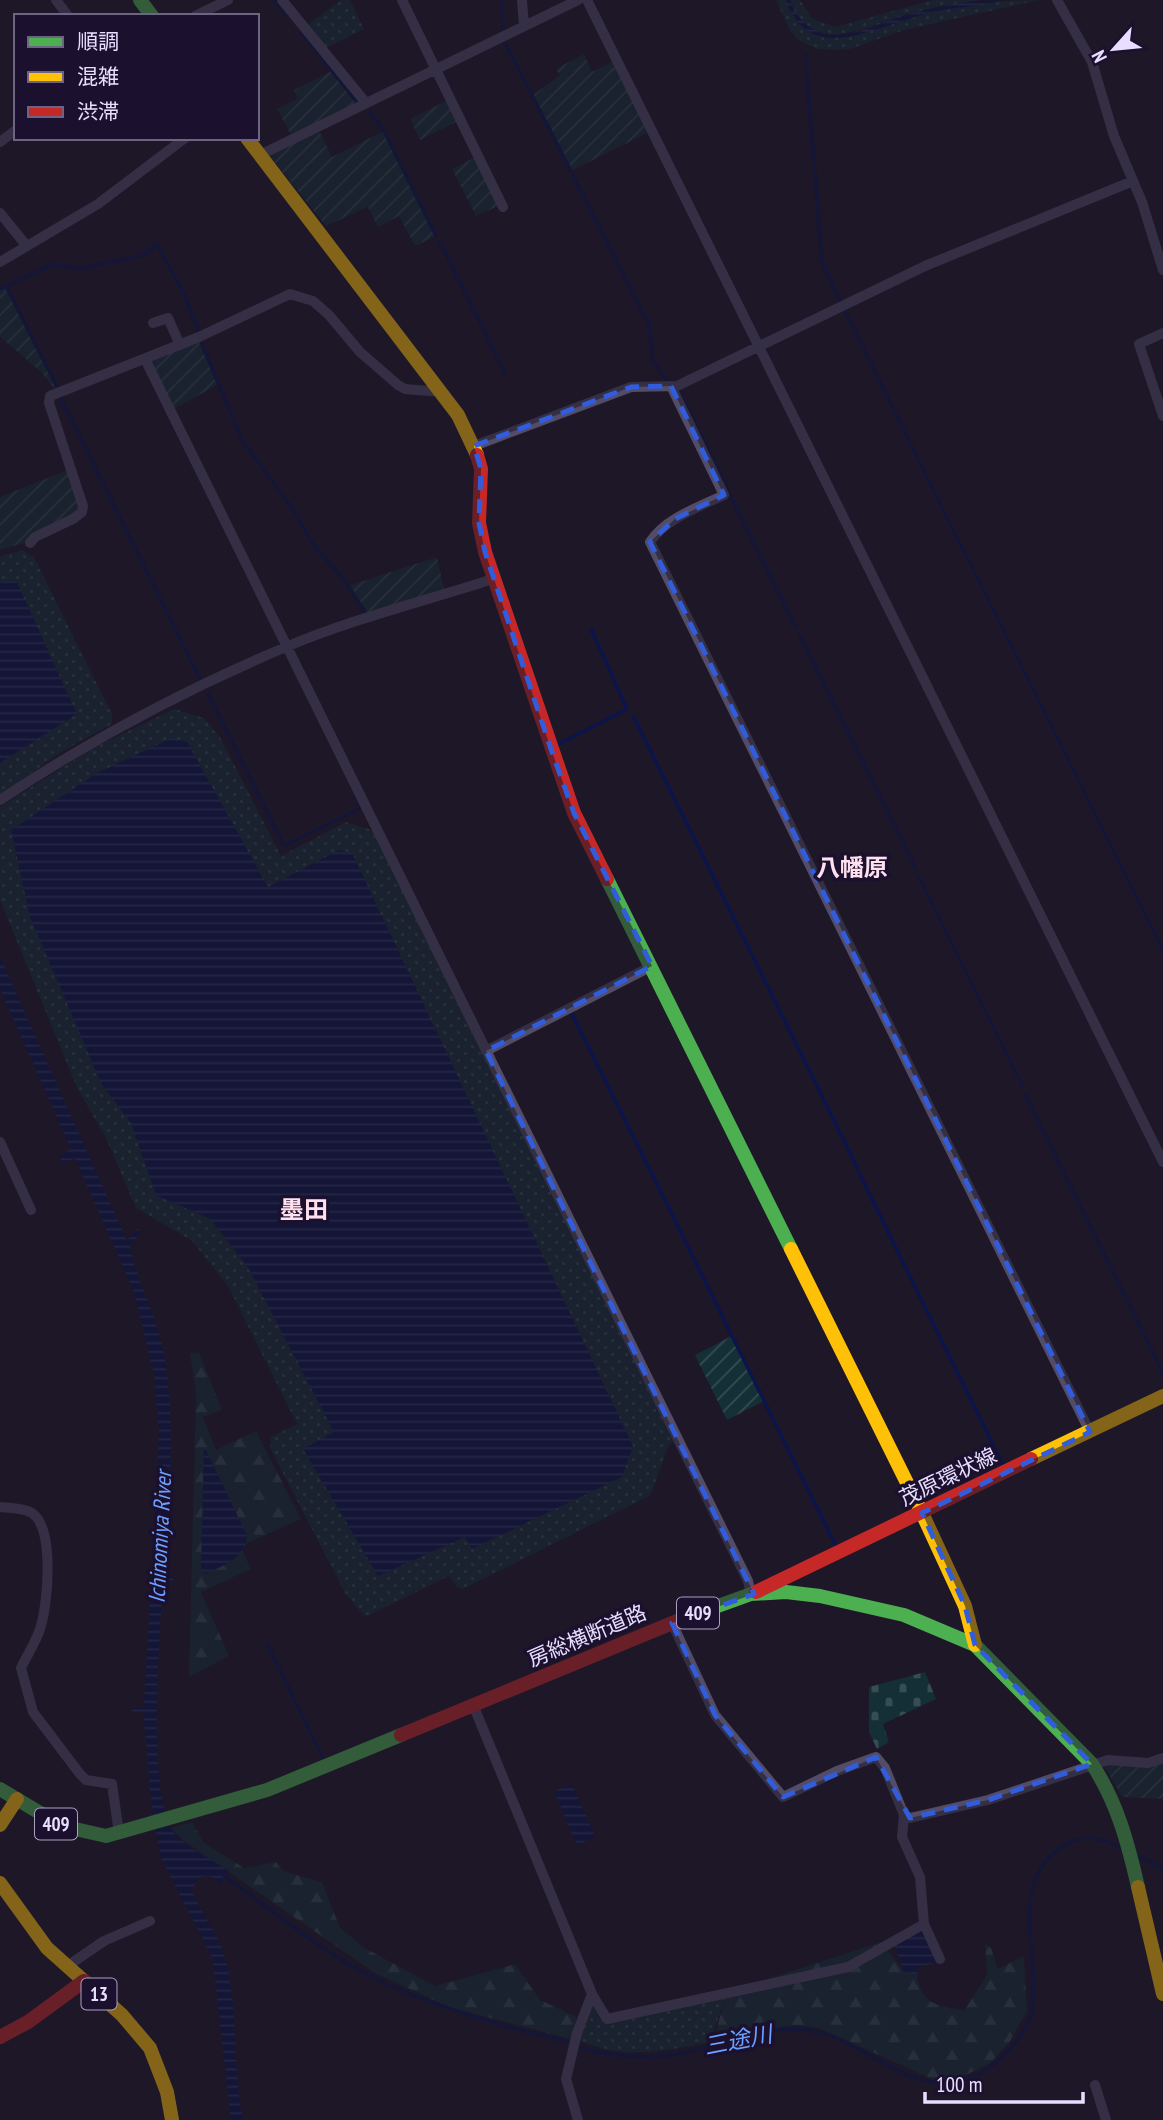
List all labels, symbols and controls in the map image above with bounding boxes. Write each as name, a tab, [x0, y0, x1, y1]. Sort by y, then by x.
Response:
legend	[14, 14, 259, 140]
north arrow	[1079, 14, 1149, 84]
text: 順調	[77, 28, 119, 55]
text: N	[1086, 47, 1112, 67]
text: 混雑	[77, 63, 119, 90]
text: 渋滞	[77, 98, 119, 125]
district label: 八幡原	[816, 852, 888, 883]
district label: 墨田	[280, 1194, 328, 1225]
street label: 茂原環状線	[895, 1441, 1001, 1512]
water label: Ichinomiya River	[142, 1467, 178, 1604]
road number: 409	[677, 1597, 719, 1628]
street label: 房総横断道路	[524, 1598, 650, 1673]
road number: 409	[35, 1808, 77, 1840]
road number: 13	[82, 1978, 116, 2010]
water label: 三途川	[701, 2018, 777, 2060]
scale bar	[925, 2060, 1082, 2104]
text: 100 m	[936, 2071, 982, 2098]

